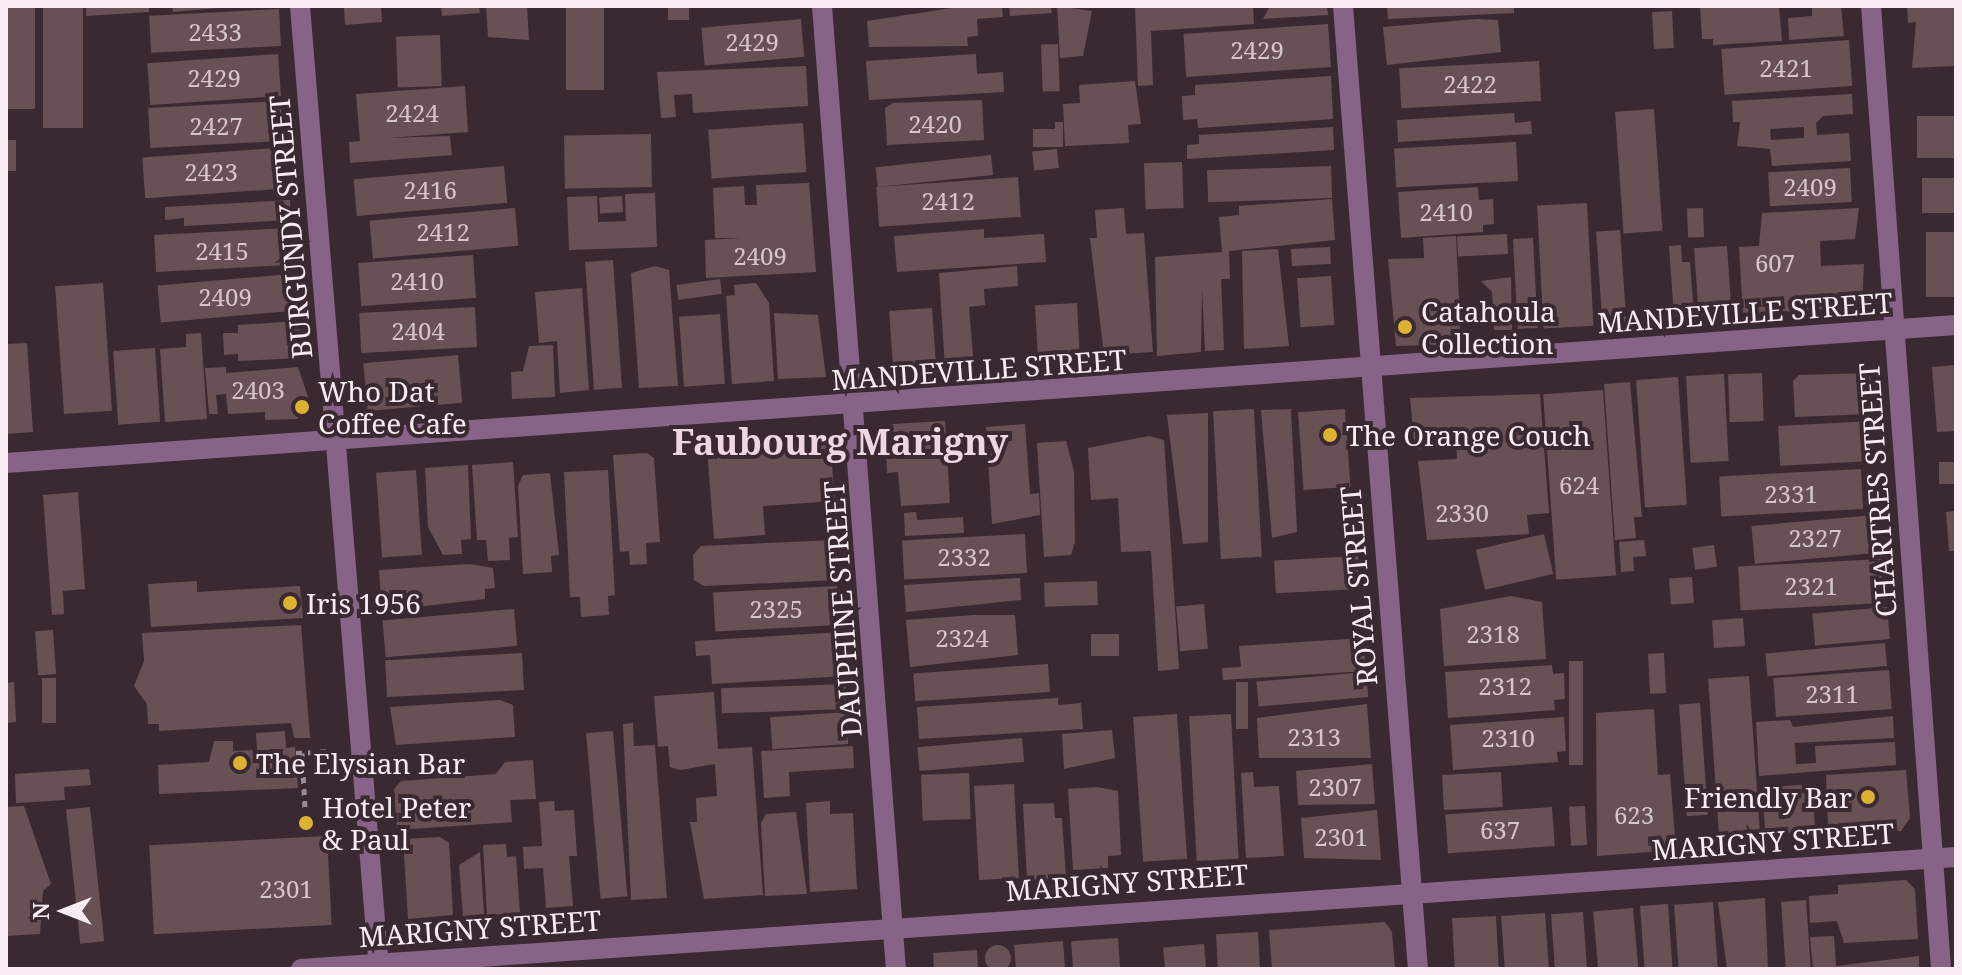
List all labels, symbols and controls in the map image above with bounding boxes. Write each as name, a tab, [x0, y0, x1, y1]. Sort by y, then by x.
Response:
house number: 2433	[188, 18, 242, 46]
house number: 2429	[725, 28, 779, 56]
house number: 2429	[1230, 36, 1284, 64]
house number: 2421	[1759, 54, 1813, 82]
house number: 2429	[187, 64, 241, 92]
house number: 2422	[1443, 70, 1497, 98]
street label: BURGUNDY STREET	[262, 94, 318, 360]
house number: 2424	[385, 99, 439, 127]
house number: 2420	[908, 110, 962, 138]
house number: 2427	[189, 112, 243, 140]
house number: 2423	[184, 158, 238, 186]
house number: 2409	[1783, 173, 1837, 201]
house number: 2416	[403, 176, 457, 204]
house number: 2412	[921, 187, 975, 215]
house number: 2410	[1419, 198, 1473, 226]
house number: 2412	[416, 218, 470, 246]
house number: 2415	[195, 237, 249, 265]
house number: 2409	[733, 242, 787, 270]
house number: 607	[1755, 249, 1795, 277]
house number: 2410	[390, 267, 444, 295]
house number: 2409	[198, 283, 252, 311]
street label: MANDEVILLE STREET	[1596, 285, 1894, 339]
place label: Catahoula Collection	[1421, 294, 1556, 360]
house number: 2404	[391, 317, 445, 345]
marker: Catahoula Collection	[1396, 318, 1414, 336]
street label: MANDEVILLE STREET	[830, 342, 1128, 396]
street label: CHARTRES STREET	[1851, 362, 1903, 618]
place label: Who Dat Coffee Cafe	[318, 374, 467, 440]
house number: 2403	[231, 376, 285, 404]
marker: Who Dat Coffee Cafe	[293, 398, 311, 416]
place label: The Orange Couch	[1346, 418, 1590, 452]
district label: Faubourg Marigny	[672, 420, 1008, 464]
marker: The Orange Couch	[1321, 426, 1339, 444]
house number: 624	[1559, 471, 1599, 499]
street label: DAUPHINE STREET	[816, 480, 868, 738]
house number: 2331	[1764, 480, 1818, 508]
street label: ROYAL STREET	[1333, 485, 1383, 687]
house number: 2330	[1435, 499, 1489, 527]
house number: 2327	[1788, 524, 1842, 552]
house number: 2332	[937, 543, 991, 571]
house number: 2321	[1784, 572, 1838, 600]
place label: Iris 1956	[306, 586, 421, 620]
marker: Iris 1956	[281, 594, 299, 612]
house number: 2325	[749, 595, 803, 623]
house number: 2318	[1466, 620, 1520, 648]
house number: 2324	[935, 624, 989, 652]
house number: 2312	[1478, 672, 1532, 700]
house number: 2311	[1805, 680, 1859, 708]
house number: 2313	[1287, 723, 1341, 751]
house number: 2310	[1481, 724, 1535, 752]
place label: The Elysian Bar	[256, 746, 465, 780]
marker: The Elysian Bar	[231, 754, 249, 772]
house number: 2307	[1308, 773, 1362, 801]
place label: Friendly Bar	[1684, 780, 1852, 814]
marker: Friendly Bar	[1859, 788, 1877, 806]
place label: Hotel Peter & Paul	[322, 790, 471, 856]
house number: 623	[1614, 801, 1654, 829]
marker: Hotel Peter & Paul	[297, 814, 315, 832]
house number: 637	[1480, 816, 1520, 844]
street label: MARIGNY STREET	[1651, 816, 1895, 866]
house number: 2301	[1314, 823, 1368, 851]
street label: MARIGNY STREET	[1005, 857, 1249, 907]
north arrow	[24, 871, 104, 951]
house number: 2301	[259, 875, 313, 903]
text: N	[25, 902, 55, 920]
street label: MARIGNY STREET	[358, 903, 602, 953]

